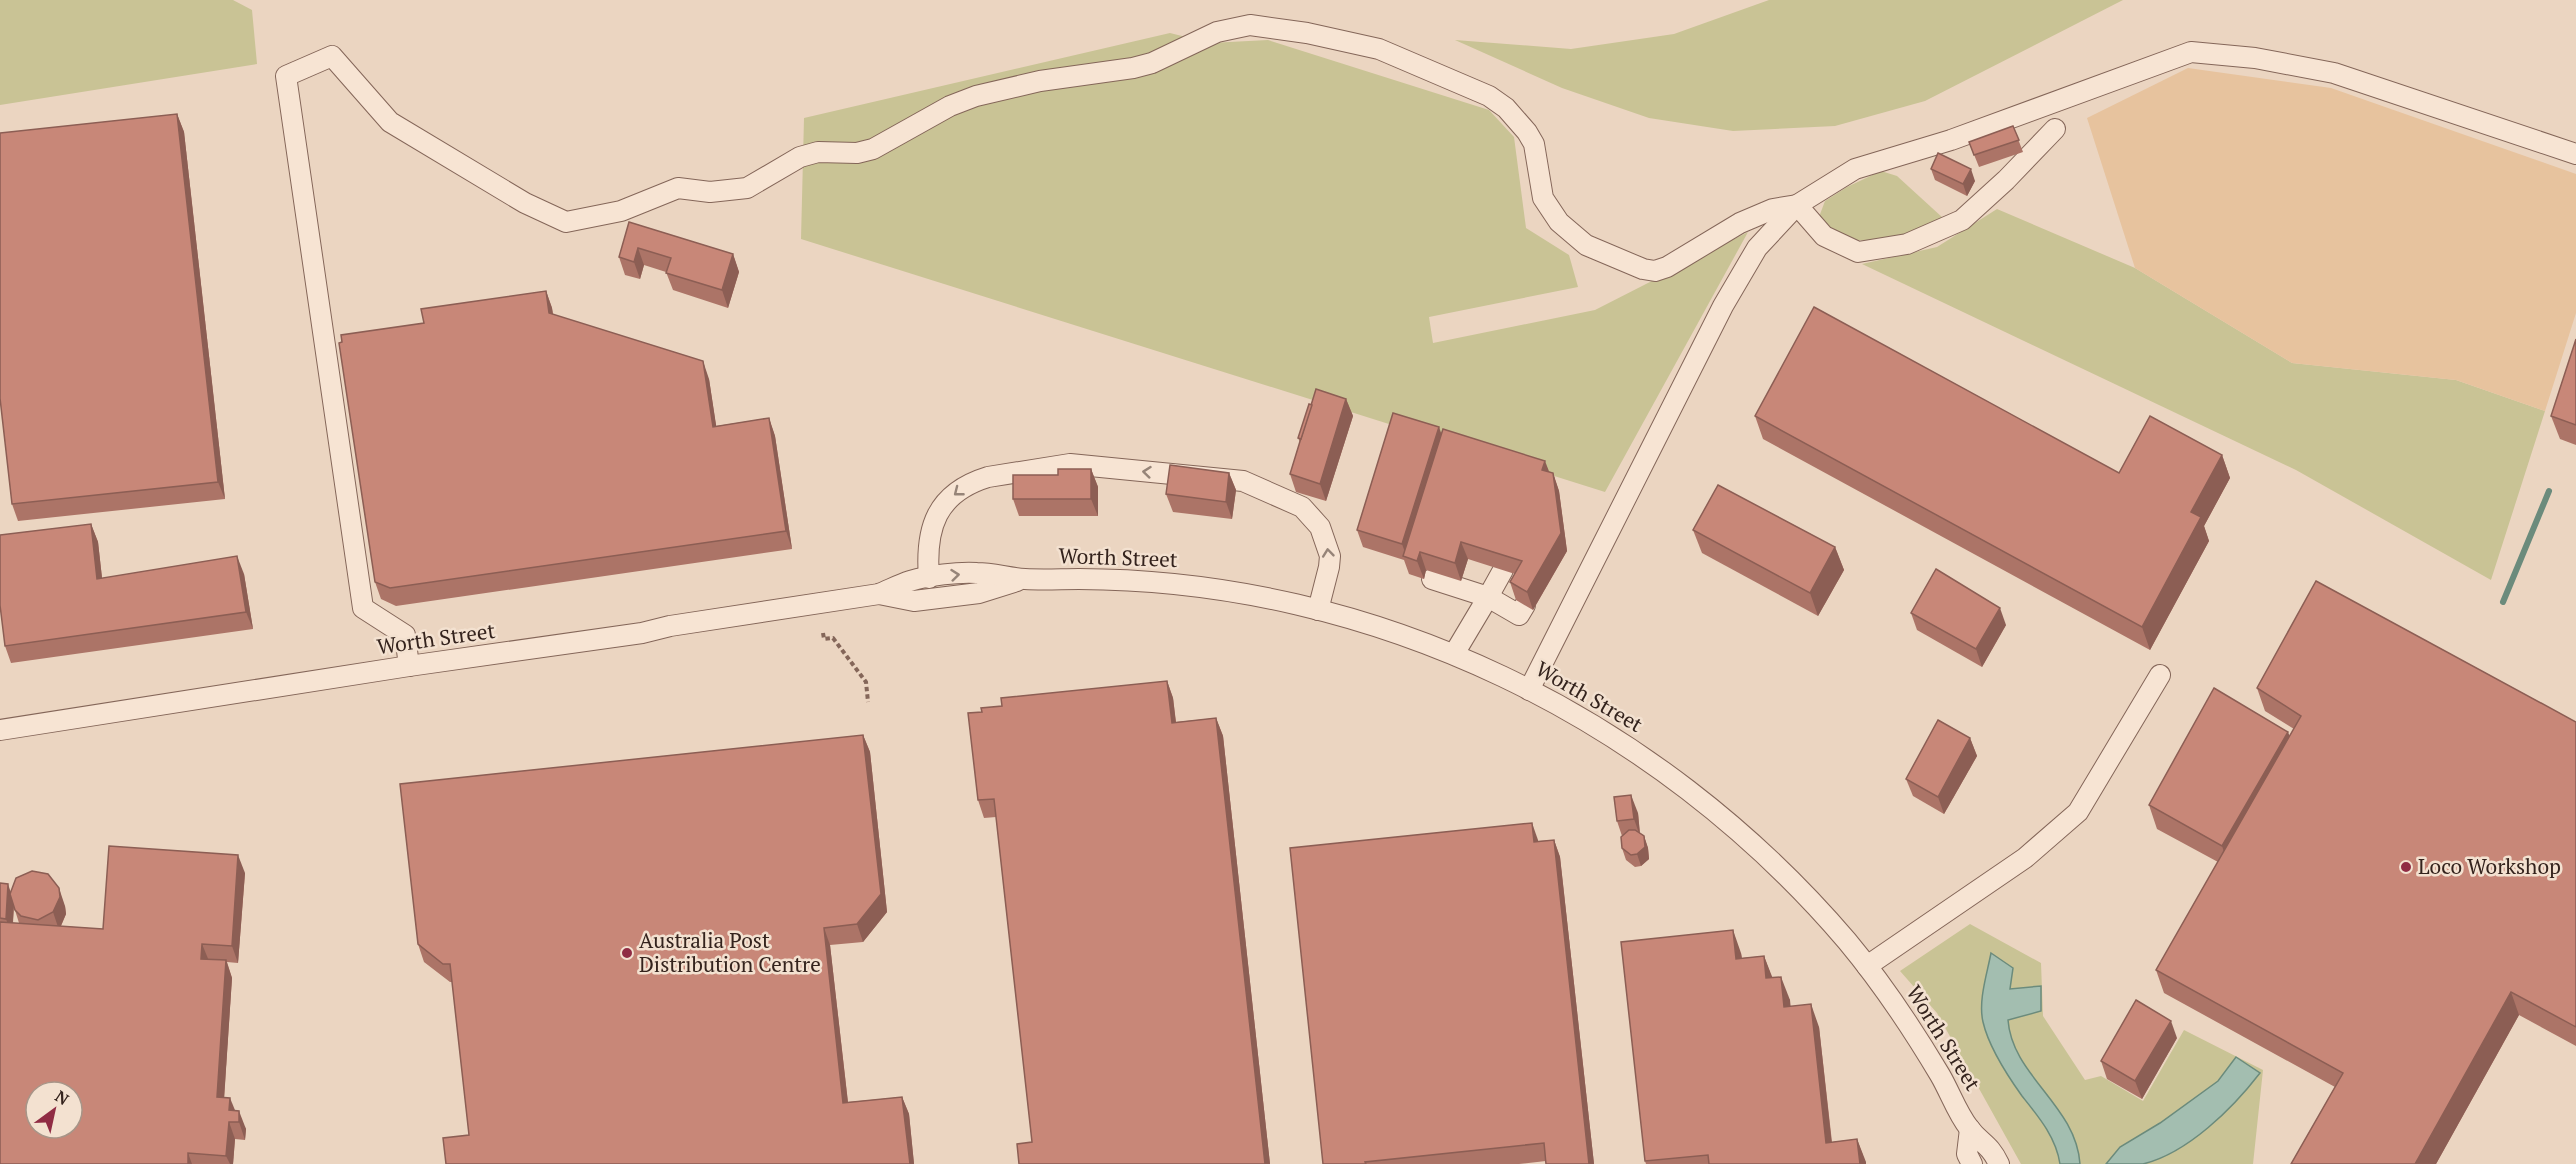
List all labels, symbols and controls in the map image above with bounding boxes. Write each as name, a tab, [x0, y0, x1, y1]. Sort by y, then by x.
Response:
one-way arrow	[1143, 466, 1152, 478]
one-way arrow	[953, 485, 964, 496]
street label: Worth Street	[1058, 541, 1178, 573]
one-way arrow	[1322, 549, 1335, 558]
one-way arrow	[951, 569, 960, 582]
street label: Worth Street	[375, 616, 497, 660]
street label: Worth Street	[1531, 654, 1648, 738]
place label: Loco Workshop	[2418, 852, 2561, 880]
marker: Loco Workshop	[2399, 860, 2413, 874]
place label: Australia Post Distribution Centre	[639, 926, 821, 978]
marker: Australia Post Distribution Centre	[620, 946, 634, 960]
street label: Worth Street	[1900, 980, 1987, 1096]
north arrow	[24, 1080, 84, 1140]
text: N	[51, 1085, 73, 1110]

